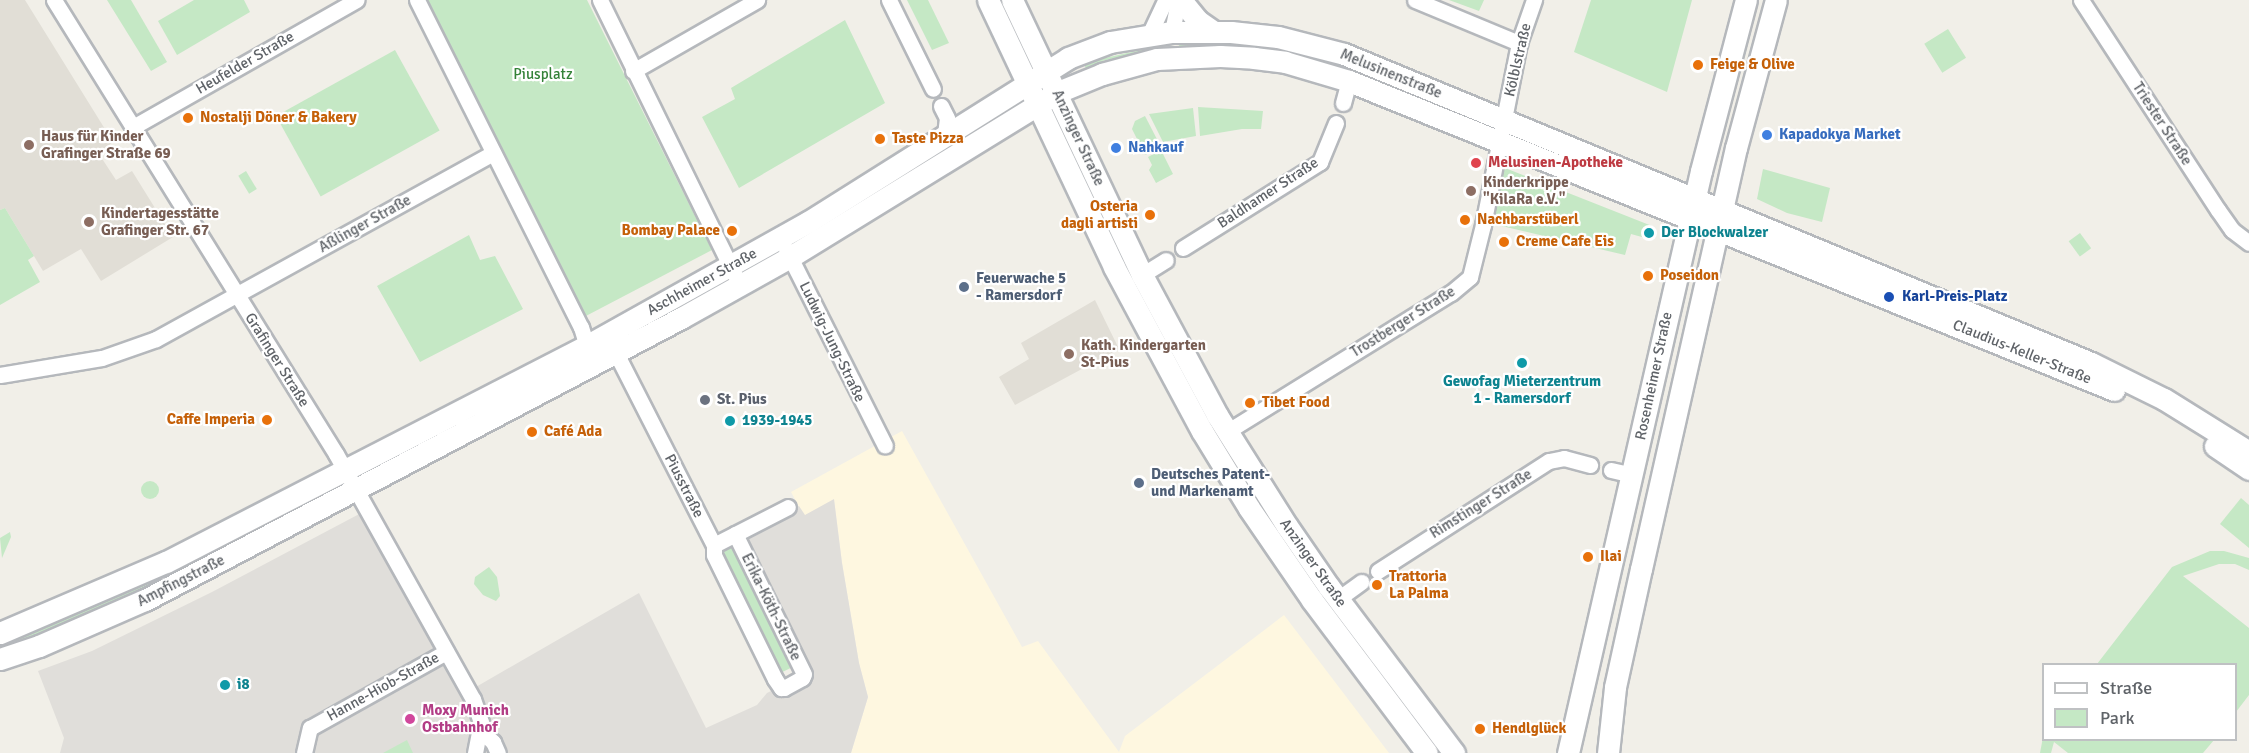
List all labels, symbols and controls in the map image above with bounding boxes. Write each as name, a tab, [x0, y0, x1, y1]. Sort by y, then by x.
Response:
street label: Kölblstraße	[1501, 21, 1535, 99]
street label: Heufelder Straße	[193, 28, 297, 98]
street label: Melusinenstraße	[1337, 45, 1445, 103]
place label: Feige & Olive	[1710, 56, 1795, 74]
marker: Feige & Olive	[1691, 58, 1705, 72]
park label: Piusplatz	[513, 66, 573, 84]
street label: Triester Straße	[2128, 79, 2196, 169]
street label: Anzinger Straße	[1048, 87, 1108, 189]
place label: Nostalji Döner & Bakery	[200, 109, 357, 127]
marker: Nostalji Döner & Bakery	[181, 111, 195, 125]
place label: Kapadokya Market	[1779, 126, 1901, 144]
place label: Haus für Kinder Grafinger Straße 69	[41, 127, 171, 162]
marker: Kapadokya Market	[1760, 128, 1774, 142]
place label: Taste Pizza	[892, 130, 964, 148]
marker: Taste Pizza	[873, 132, 887, 146]
marker: Haus für Kinder Grafinger Straße 69	[22, 138, 36, 152]
place label: Nahkauf	[1128, 139, 1183, 157]
marker: Nahkauf	[1109, 141, 1123, 155]
street label: Baldhamer Straße	[1214, 154, 1322, 232]
place label: Melusinen-Apotheke	[1488, 154, 1623, 172]
marker: Melusinen-Apotheke	[1469, 156, 1483, 170]
place label: Kinderkrippe "KilaRa e.V."	[1483, 173, 1569, 208]
marker: Kinderkrippe "KilaRa e.V."	[1464, 184, 1478, 198]
street label: Aßlinger Straße	[316, 191, 414, 257]
place label: Osteria dagli artisti	[1061, 197, 1138, 232]
place label: Kindertagesstätte Grafinger Str. 67	[101, 204, 219, 239]
marker: Osteria dagli artisti	[1143, 208, 1157, 222]
place label: Nachbarstüberl	[1477, 211, 1579, 229]
marker: Nachbarstüberl	[1458, 213, 1472, 227]
marker: Kindertagesstätte Grafinger Str. 67	[82, 215, 96, 229]
place label: Bombay Palace	[621, 222, 720, 240]
marker: Bombay Palace	[725, 224, 739, 238]
place label: Der Blockwalzer	[1661, 224, 1768, 242]
marker: Der Blockwalzer	[1642, 226, 1656, 240]
place label: Creme Cafe Eis	[1516, 233, 1614, 251]
marker: Creme Cafe Eis	[1497, 235, 1511, 249]
street label: Aschheimer Straße	[644, 244, 760, 320]
place label: Poseidon	[1660, 267, 1719, 285]
place label: Feuerwache 5 - Ramersdorf	[976, 269, 1066, 304]
marker: Poseidon	[1641, 269, 1655, 283]
street label: Ludwig-Jung-Straße	[795, 279, 869, 405]
marker: Feuerwache 5 - Ramersdorf	[957, 280, 971, 294]
street label: Trostberger Straße	[1347, 283, 1459, 361]
marker: Karl-Preis-Platz	[1880, 288, 1898, 306]
place label: Karl-Preis-Platz	[1902, 288, 2007, 306]
street label: Grafinger Straße	[241, 310, 313, 410]
street label: Rosenheimer Straße	[1632, 310, 1676, 442]
street label: Claudius-Keller-Straße	[1950, 316, 2094, 388]
place label: Kath. Kindergarten St-Pius	[1081, 336, 1206, 371]
marker: Kath. Kindergarten St-Pius	[1062, 347, 1076, 361]
marker: Gewofag Mieterzentrum 1 - Ramersdorf	[1515, 356, 1529, 370]
place label: Gewofag Mieterzentrum 1 - Ramersdorf	[1443, 372, 1601, 407]
place label: St. Pius	[717, 391, 767, 409]
marker: St. Pius	[698, 393, 712, 407]
place label: Tibet Food	[1262, 394, 1330, 412]
marker: Tibet Food	[1243, 396, 1257, 410]
place label: Caffe Imperia	[167, 411, 255, 429]
place label: 1939-1945	[742, 412, 812, 430]
marker: Caffe Imperia	[260, 413, 274, 427]
marker: 1939-1945	[723, 414, 737, 428]
place label: Café Ada	[544, 423, 602, 441]
marker: Café Ada	[525, 425, 539, 439]
street label: Piusstraße	[660, 451, 708, 521]
place label: Deutsches Patent- und Markenamt	[1151, 465, 1270, 500]
street label: Rimstinger Straße	[1427, 465, 1535, 543]
marker: Deutsches Patent- und Markenamt	[1132, 476, 1146, 490]
street label: Anzinger Straße	[1276, 515, 1350, 611]
place label: Ilai	[1600, 548, 1622, 566]
street label: Erika-Köth-Straße	[737, 550, 805, 664]
marker: Ilai	[1581, 550, 1595, 564]
street label: Ampfingstraße	[134, 551, 228, 611]
place label: Trattoria La Palma	[1389, 567, 1449, 602]
marker: Trattoria La Palma	[1370, 578, 1384, 592]
street label: Hanne-Hiob-Straße	[324, 649, 442, 725]
legend	[2042, 663, 2237, 741]
place label: i8	[237, 676, 250, 694]
text: Straße	[2100, 677, 2152, 699]
marker: i8	[218, 678, 232, 692]
place label: Moxy Munich Ostbahnhof	[422, 701, 509, 736]
text: Park	[2100, 707, 2135, 729]
marker: Moxy Munich Ostbahnhof	[403, 712, 417, 726]
place label: Hendlglück	[1492, 720, 1566, 738]
marker: Hendlglück	[1473, 722, 1487, 736]

